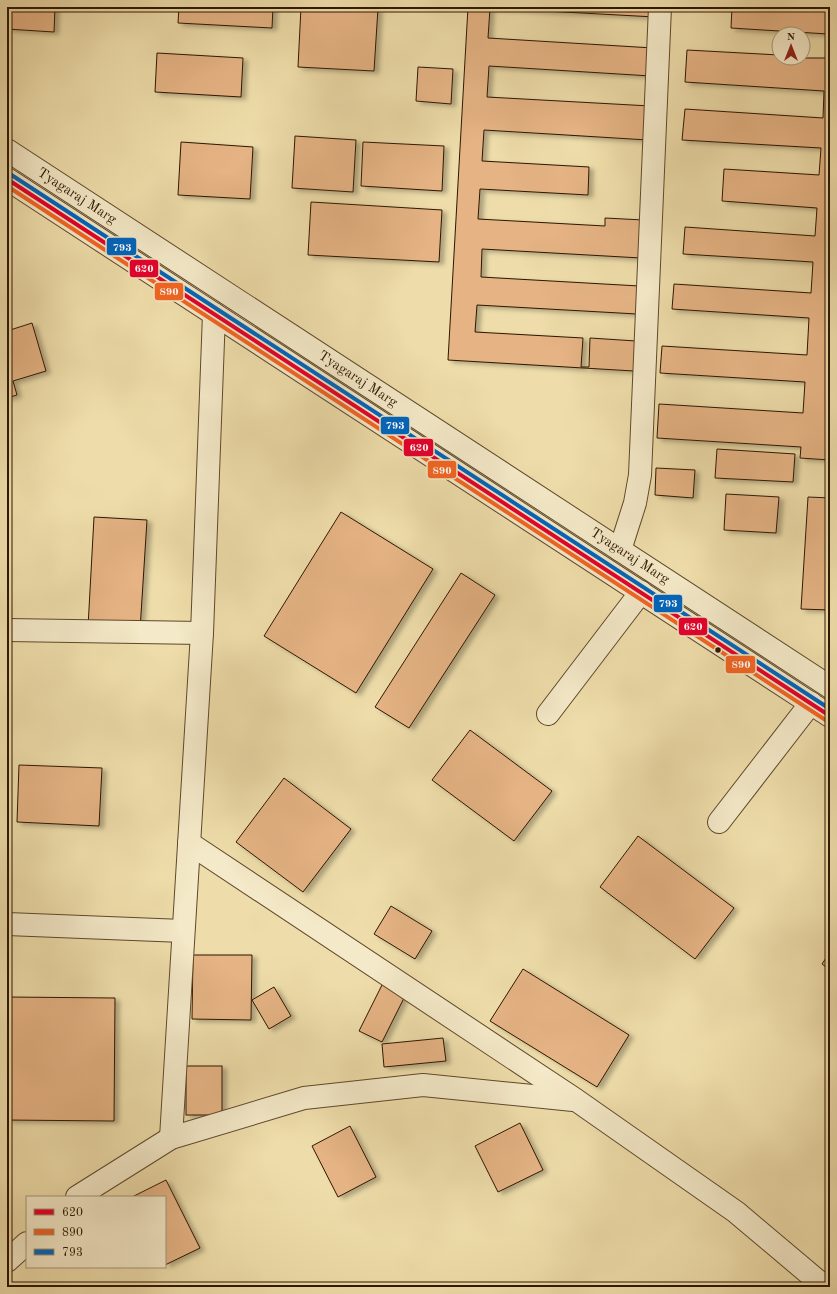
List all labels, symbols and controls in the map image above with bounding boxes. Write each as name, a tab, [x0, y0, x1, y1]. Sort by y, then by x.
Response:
north arrow	[771, 26, 811, 66]
text: N	[787, 32, 796, 43]
street label: Tyagaraj Marg	[35, 165, 119, 227]
line badge: 793	[106, 237, 137, 256]
text: 793	[112, 243, 132, 254]
line badge: 620	[129, 259, 159, 278]
text: 620	[134, 264, 154, 275]
line badge: 890	[154, 282, 184, 301]
text: 890	[159, 287, 179, 298]
street label: Tyagaraj Marg	[316, 348, 400, 410]
line badge: 793	[380, 416, 410, 435]
text: 793	[385, 421, 405, 432]
line badge: 620	[403, 438, 434, 457]
text: 620	[409, 443, 429, 454]
line badge: 890	[427, 460, 457, 479]
text: 890	[432, 466, 452, 477]
street label: Tyagaraj Marg	[588, 525, 672, 587]
line badge: 793	[653, 594, 683, 613]
text: 793	[658, 599, 678, 610]
line badge: 620	[678, 617, 708, 636]
text: 620	[683, 622, 703, 633]
unlabelled marker	[713, 645, 723, 655]
line badge: 890	[725, 655, 756, 674]
text: 890	[731, 660, 751, 671]
legend	[26, 1196, 166, 1268]
text: 620	[62, 1207, 83, 1219]
text: 890	[62, 1227, 83, 1239]
text: 793	[62, 1247, 83, 1259]

